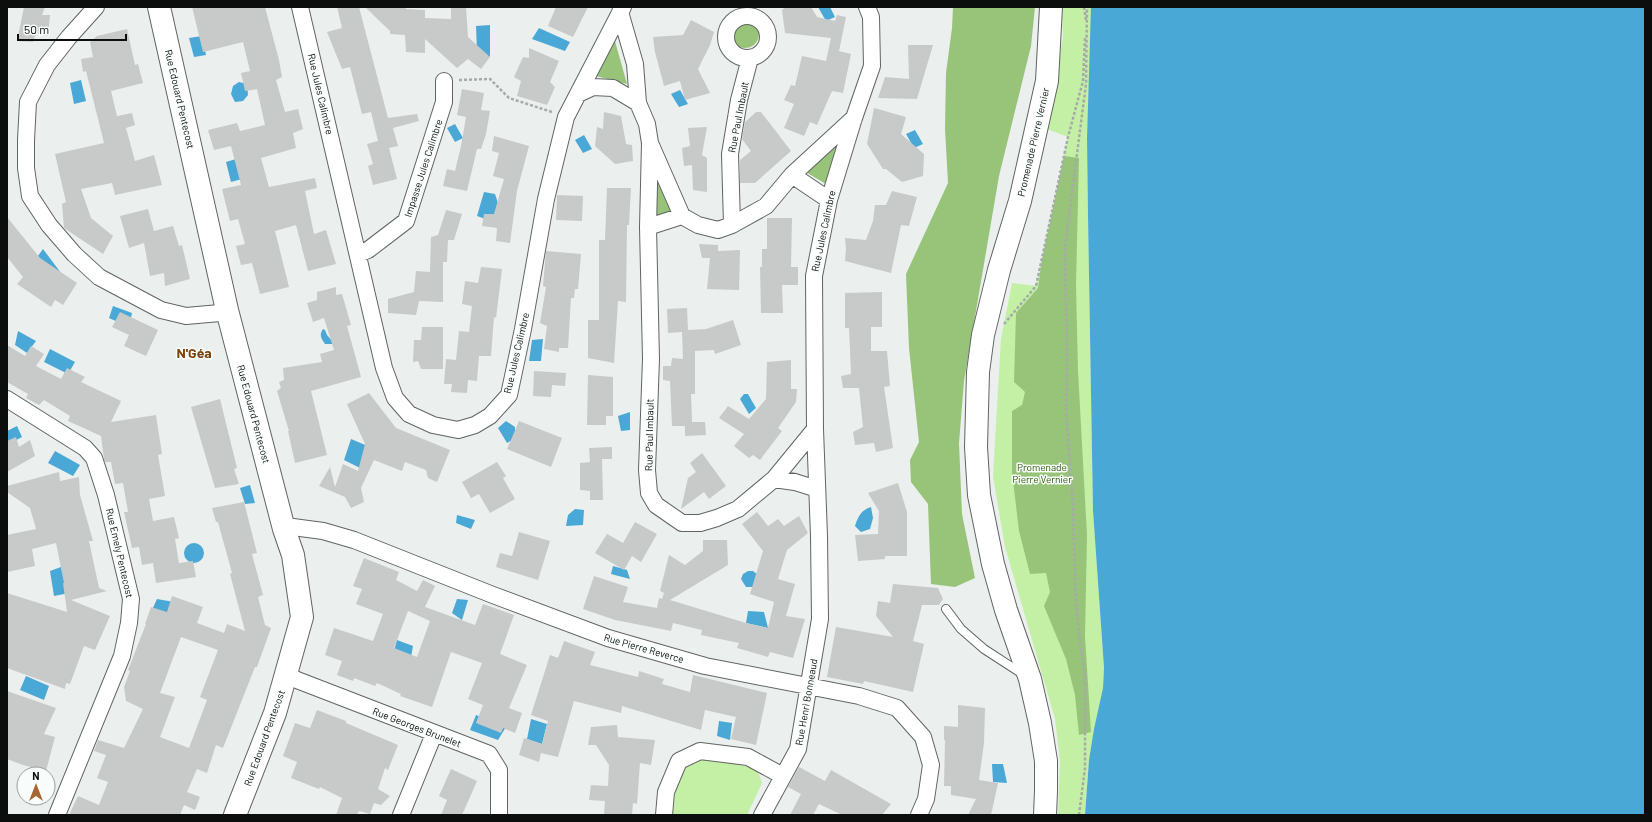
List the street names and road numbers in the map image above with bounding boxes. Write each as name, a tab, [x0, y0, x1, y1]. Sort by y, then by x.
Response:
street label: Rue Edouard Pentecost	[163, 48, 197, 150]
street label: Rue Jules Calimbre	[306, 52, 336, 136]
street label: Rue Paul Imbault	[725, 80, 751, 154]
street label: Promenade Pierre Vernier	[1015, 86, 1051, 198]
street label: Impasse Jules Calimbre	[401, 117, 445, 219]
street label: Rue Jules Calimbre	[809, 189, 837, 273]
street label: Rue Jules Calimbre	[501, 311, 531, 395]
street label: Rue Edouard Pentecost	[235, 363, 273, 465]
street label: Rue Paul Imbault	[642, 398, 656, 471]
street label: Rue Emely Pentecost	[104, 507, 136, 599]
street label: Rue Pierre Reverce	[603, 631, 685, 665]
street label: Rue Henri Bonneaud	[792, 658, 820, 746]
street label: Rue Edouard Pentecost	[241, 688, 287, 788]
street label: Rue Georges Brunelet	[371, 705, 463, 750]

